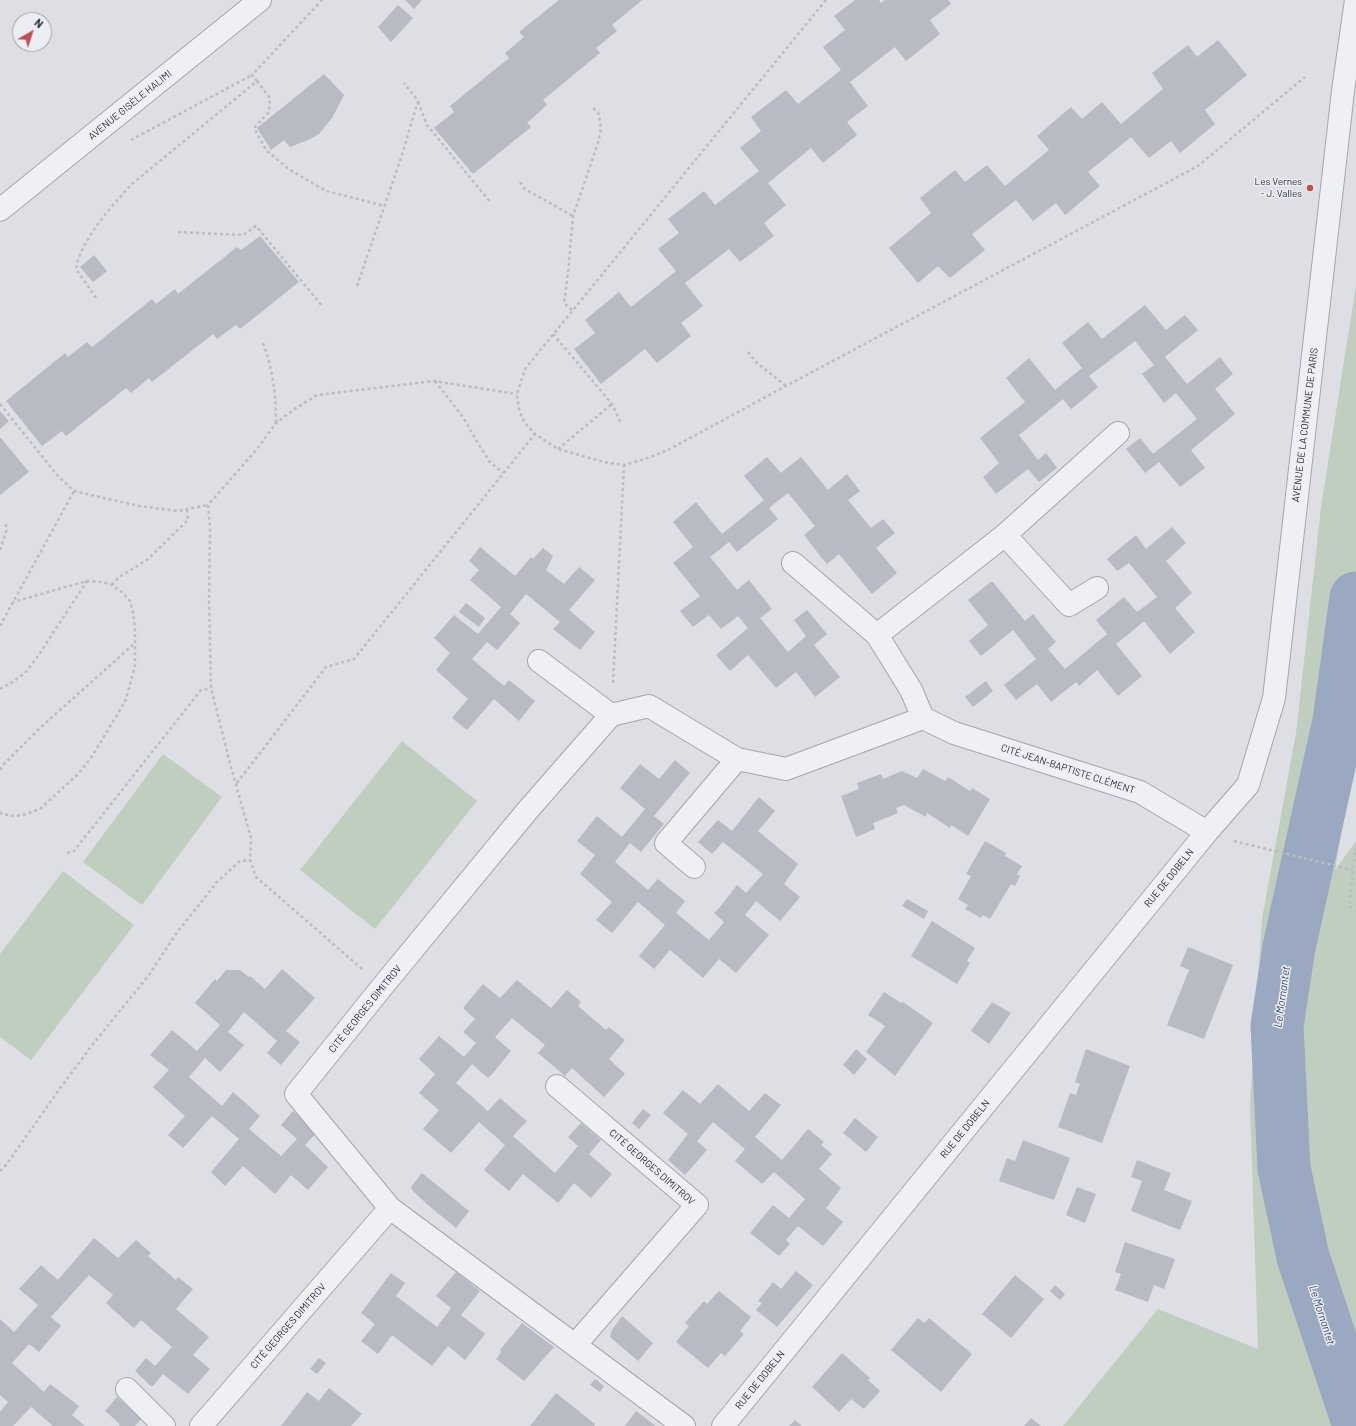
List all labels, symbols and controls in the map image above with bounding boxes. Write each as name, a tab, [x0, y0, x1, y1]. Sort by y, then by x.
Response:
north arrow	[12, 12, 52, 52]
text: N	[32, 16, 46, 30]
street label: AVENUE GISÈLE HALIMI	[86, 68, 174, 142]
place label: Les Vernes - J. Valles	[1255, 176, 1302, 200]
marker: Les Vernes - J. Valles	[1305, 183, 1315, 193]
street label: AVENUE DE LA COMMUNE DE PARIS	[1290, 347, 1320, 503]
street label: CITÉ JEAN-BAPTISTE CLÉMENT	[1000, 742, 1136, 796]
street label: RUE DE DOBELN	[1142, 846, 1196, 910]
street label: CITÉ GEORGES DIMITROV	[326, 963, 404, 1055]
water label: Le Mornantet	[1271, 966, 1293, 1028]
street label: RUE DE DOBELN	[938, 1097, 992, 1161]
street label: CITÉ GEORGES DIMITROV	[607, 1127, 697, 1207]
street label: CITÉ GEORGES DIMITROV	[248, 1281, 328, 1371]
water label: Le Mornantet	[1306, 1284, 1338, 1346]
street label: RUE DE DOBELN	[733, 1348, 787, 1412]

